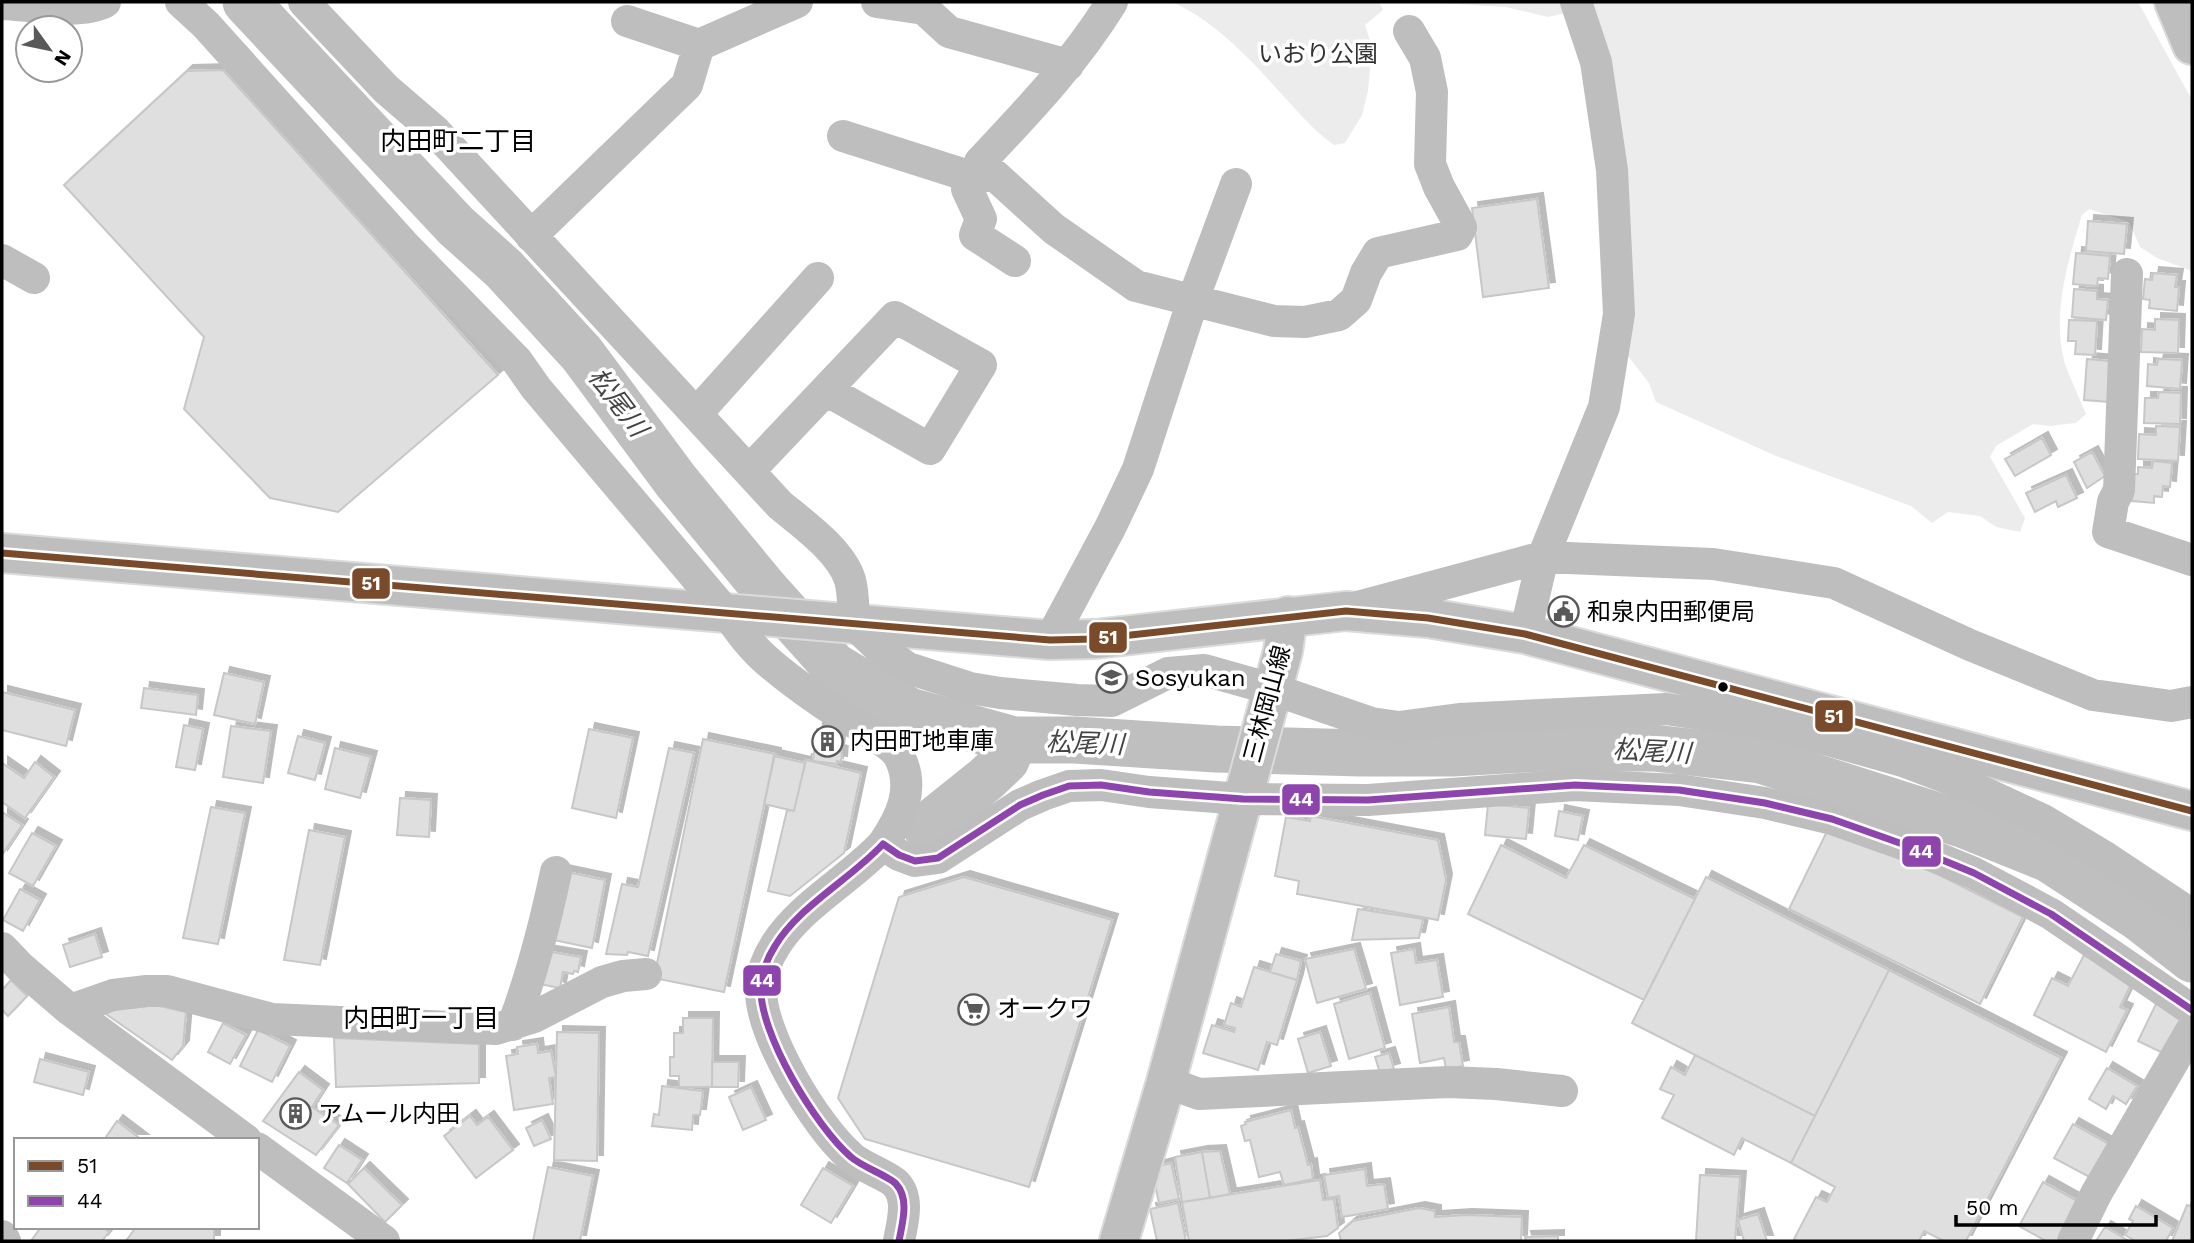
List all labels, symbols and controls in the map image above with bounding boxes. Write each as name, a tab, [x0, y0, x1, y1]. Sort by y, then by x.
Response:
north arrow	[14, 14, 84, 84]
park label: いおり公園	[1258, 40, 1378, 68]
text: N	[49, 46, 76, 70]
district label: 内田町二丁目	[380, 126, 536, 156]
water label: 松尾川	[583, 362, 655, 445]
line badge: 51	[351, 567, 391, 600]
text: 51	[361, 572, 381, 595]
public building icon: 和泉内田郵便局	[1547, 595, 1581, 629]
place label: 和泉内田郵便局	[1587, 598, 1755, 626]
line badge: 51	[1088, 621, 1128, 654]
text: 51	[1098, 626, 1118, 649]
street label: 三林岡山線	[1238, 642, 1296, 766]
school or university icon: Sosyukan	[1095, 661, 1129, 695]
place label: Sosyukan	[1135, 664, 1246, 692]
unlabelled marker	[1716, 680, 1730, 694]
line badge: 51	[1814, 699, 1854, 733]
text: 51	[1824, 705, 1844, 728]
building icon: 内田町地車庫	[810, 724, 844, 758]
place label: 内田町地車庫	[850, 727, 994, 755]
water label: 松尾川	[1045, 727, 1127, 759]
water label: 松尾川	[1612, 734, 1695, 768]
line badge: 44	[1281, 783, 1321, 816]
text: 44	[1289, 788, 1313, 811]
line badge: 44	[1901, 835, 1942, 868]
text: 44	[1909, 840, 1933, 863]
line badge: 44	[742, 964, 782, 997]
text: 44	[750, 969, 774, 992]
supermarket icon: オークワ	[957, 992, 991, 1026]
place label: オークワ	[997, 995, 1093, 1023]
district label: 内田町一丁目	[343, 1003, 499, 1033]
building icon: アムール内田	[278, 1097, 312, 1131]
place label: アムール内田	[318, 1100, 460, 1128]
legend	[14, 1138, 259, 1229]
text: 51	[77, 1153, 97, 1178]
scale bar	[1956, 1184, 2156, 1228]
text: 44	[77, 1188, 103, 1213]
text: 50 m	[1966, 1195, 2018, 1220]

